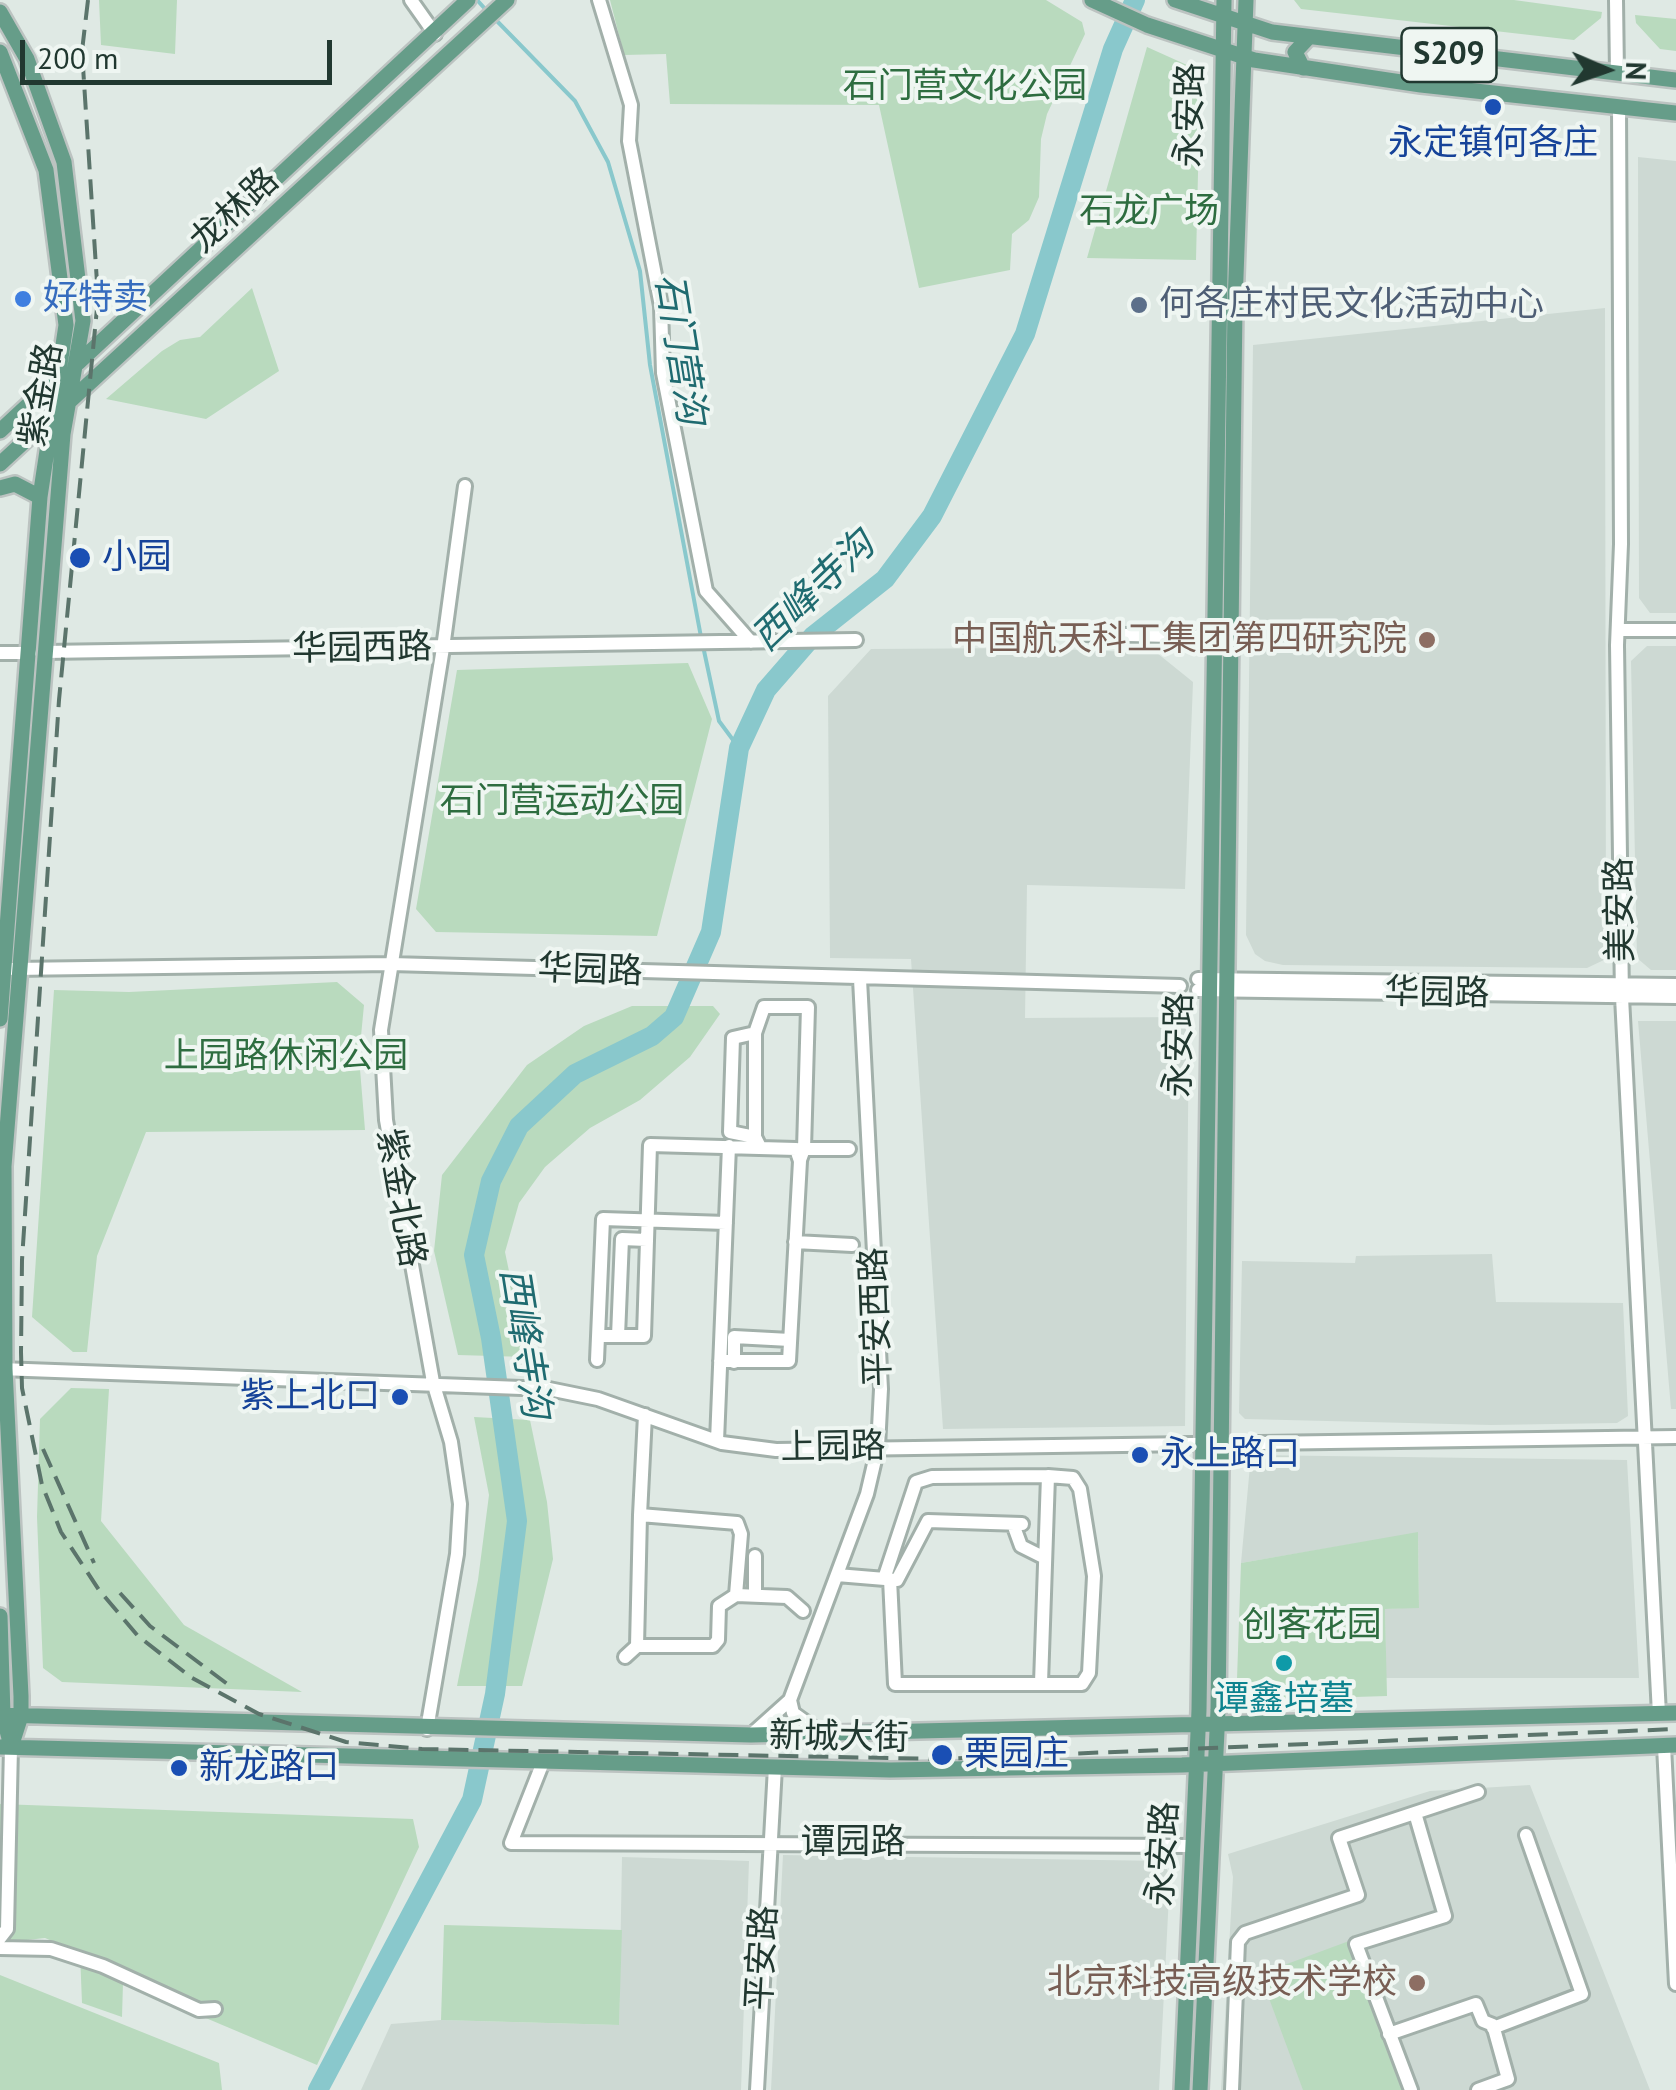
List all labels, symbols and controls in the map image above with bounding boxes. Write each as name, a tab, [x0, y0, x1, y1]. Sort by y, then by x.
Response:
scale bar	[25, 20, 338, 82]
north arrow	[1556, 20, 1656, 120]
road number: S209	[1402, 28, 1496, 82]
text: 200 m	[37, 38, 118, 77]
text: N	[1618, 61, 1655, 81]
street label: 永安路	[1169, 62, 1213, 168]
park label: 石门营文化公园	[843, 66, 1087, 108]
marker: 永定镇何各庄	[1482, 96, 1504, 118]
place label: 永定镇何各庄	[1388, 123, 1598, 165]
street label: 龙林路	[182, 160, 288, 262]
park label: 石龙广场	[1079, 191, 1219, 233]
water label: 石门营沟	[645, 270, 713, 428]
place label: 好特卖	[43, 278, 148, 320]
place label: 何各庄村民文化活动中心	[1159, 284, 1544, 326]
marker: 好特卖	[12, 288, 34, 310]
marker: 何各庄村民文化活动中心	[1128, 294, 1150, 316]
street label: 紫金路	[12, 340, 72, 450]
water label: 西峰寺沟	[743, 523, 885, 661]
place label: 小园	[102, 537, 172, 579]
marker: 小园	[67, 545, 93, 571]
place label: 中国航天科工集团第四研究院	[952, 619, 1407, 661]
street label: 华园西路	[292, 627, 432, 671]
marker: 中国航天科工集团第四研究院	[1416, 629, 1438, 651]
park label: 石门营运动公园	[440, 781, 684, 823]
street label: 美安路	[1599, 857, 1643, 963]
street label: 华园路	[537, 948, 643, 994]
street label: 华园路	[1384, 972, 1490, 1016]
street label: 永安路	[1158, 992, 1202, 1098]
park label: 上园路休闲公园	[164, 1036, 408, 1078]
street label: 紫金北路	[367, 1125, 433, 1271]
street label: 平安西路	[854, 1246, 900, 1388]
water label: 西峰寺沟	[490, 1264, 558, 1422]
place label: 紫上北口	[240, 1376, 380, 1418]
marker: 紫上北口	[389, 1386, 411, 1408]
street label: 上园路	[780, 1426, 886, 1470]
place label: 永上路口	[1160, 1434, 1300, 1476]
marker: 永上路口	[1129, 1444, 1151, 1466]
park label: 创客花园	[1242, 1605, 1382, 1647]
marker: 谭鑫培墓	[1273, 1652, 1295, 1674]
place label: 谭鑫培墓	[1214, 1679, 1354, 1721]
street label: 新城大街	[769, 1716, 909, 1760]
place label: 栗园庄	[964, 1734, 1069, 1776]
marker: 栗园庄	[929, 1742, 955, 1768]
place label: 新龙路口	[199, 1747, 339, 1789]
marker: 新龙路口	[168, 1757, 190, 1779]
street label: 永安路	[1140, 1800, 1188, 1908]
street label: 谭园路	[801, 1822, 905, 1864]
street label: 平安路	[739, 1904, 787, 2012]
place label: 北京科技高级技术学校	[1047, 1962, 1397, 2004]
marker: 北京科技高级技术学校	[1406, 1972, 1428, 1994]

